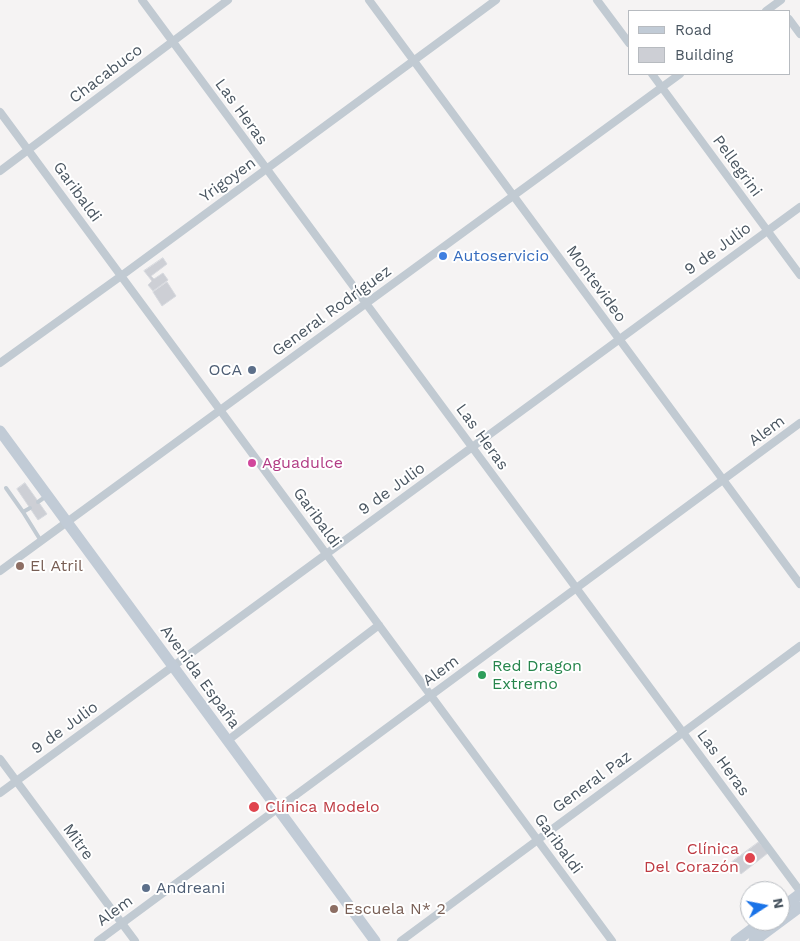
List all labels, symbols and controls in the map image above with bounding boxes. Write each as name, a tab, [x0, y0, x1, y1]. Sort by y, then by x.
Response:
legend	[628, 10, 790, 75]
text: Road	[675, 21, 712, 39]
street label: Chacabuco	[66, 40, 146, 108]
text: Building	[675, 46, 733, 64]
street label: Las Heras	[211, 75, 271, 149]
street label: Pellegrini	[708, 132, 766, 200]
street label: Yrigoyen	[196, 153, 260, 207]
street label: Garibaldi	[49, 158, 105, 226]
street label: 9 de Julio	[681, 218, 755, 280]
street label: Montevideo	[562, 242, 630, 326]
place label: Autoservicio	[453, 246, 549, 266]
marker: Autoservicio	[437, 250, 449, 262]
street label: General Rodríguez	[269, 261, 395, 361]
place label: OCA	[208, 360, 242, 380]
marker: OCA	[246, 364, 258, 376]
street label: Las Heras	[452, 400, 512, 474]
street label: Alem	[745, 411, 789, 451]
place label: Aguadulce	[262, 453, 343, 473]
marker: Aguadulce	[246, 457, 258, 469]
street label: 9 de Julio	[355, 458, 429, 520]
street label: Garibaldi	[289, 484, 345, 552]
place label: El Atril	[30, 556, 83, 576]
marker: El Atril	[14, 560, 26, 572]
street label: Avenida España	[156, 622, 244, 732]
street label: Alem	[419, 651, 463, 691]
place label: Red Dragon Extremo	[492, 656, 582, 694]
marker: Red Dragon Extremo	[476, 669, 488, 681]
street label: 9 de Julio	[28, 697, 102, 759]
street label: Las Heras	[693, 726, 753, 800]
street label: General Paz	[549, 747, 635, 817]
place label: Clínica Modelo	[265, 797, 380, 817]
marker: Clínica Modelo	[247, 800, 261, 814]
street label: Garibaldi	[530, 810, 586, 878]
street label: Mitre	[58, 820, 98, 864]
place label: Clínica Del Corazón	[644, 839, 739, 877]
marker: Clínica Del Corazón	[743, 851, 757, 865]
place label: Andreani	[156, 878, 225, 898]
north arrow	[740, 881, 790, 931]
marker: Andreani	[140, 882, 152, 894]
street label: Alem	[93, 891, 137, 931]
text: N	[770, 897, 788, 910]
place label: Escuela N* 2	[344, 899, 446, 919]
marker: Escuela N* 2	[328, 903, 340, 915]

